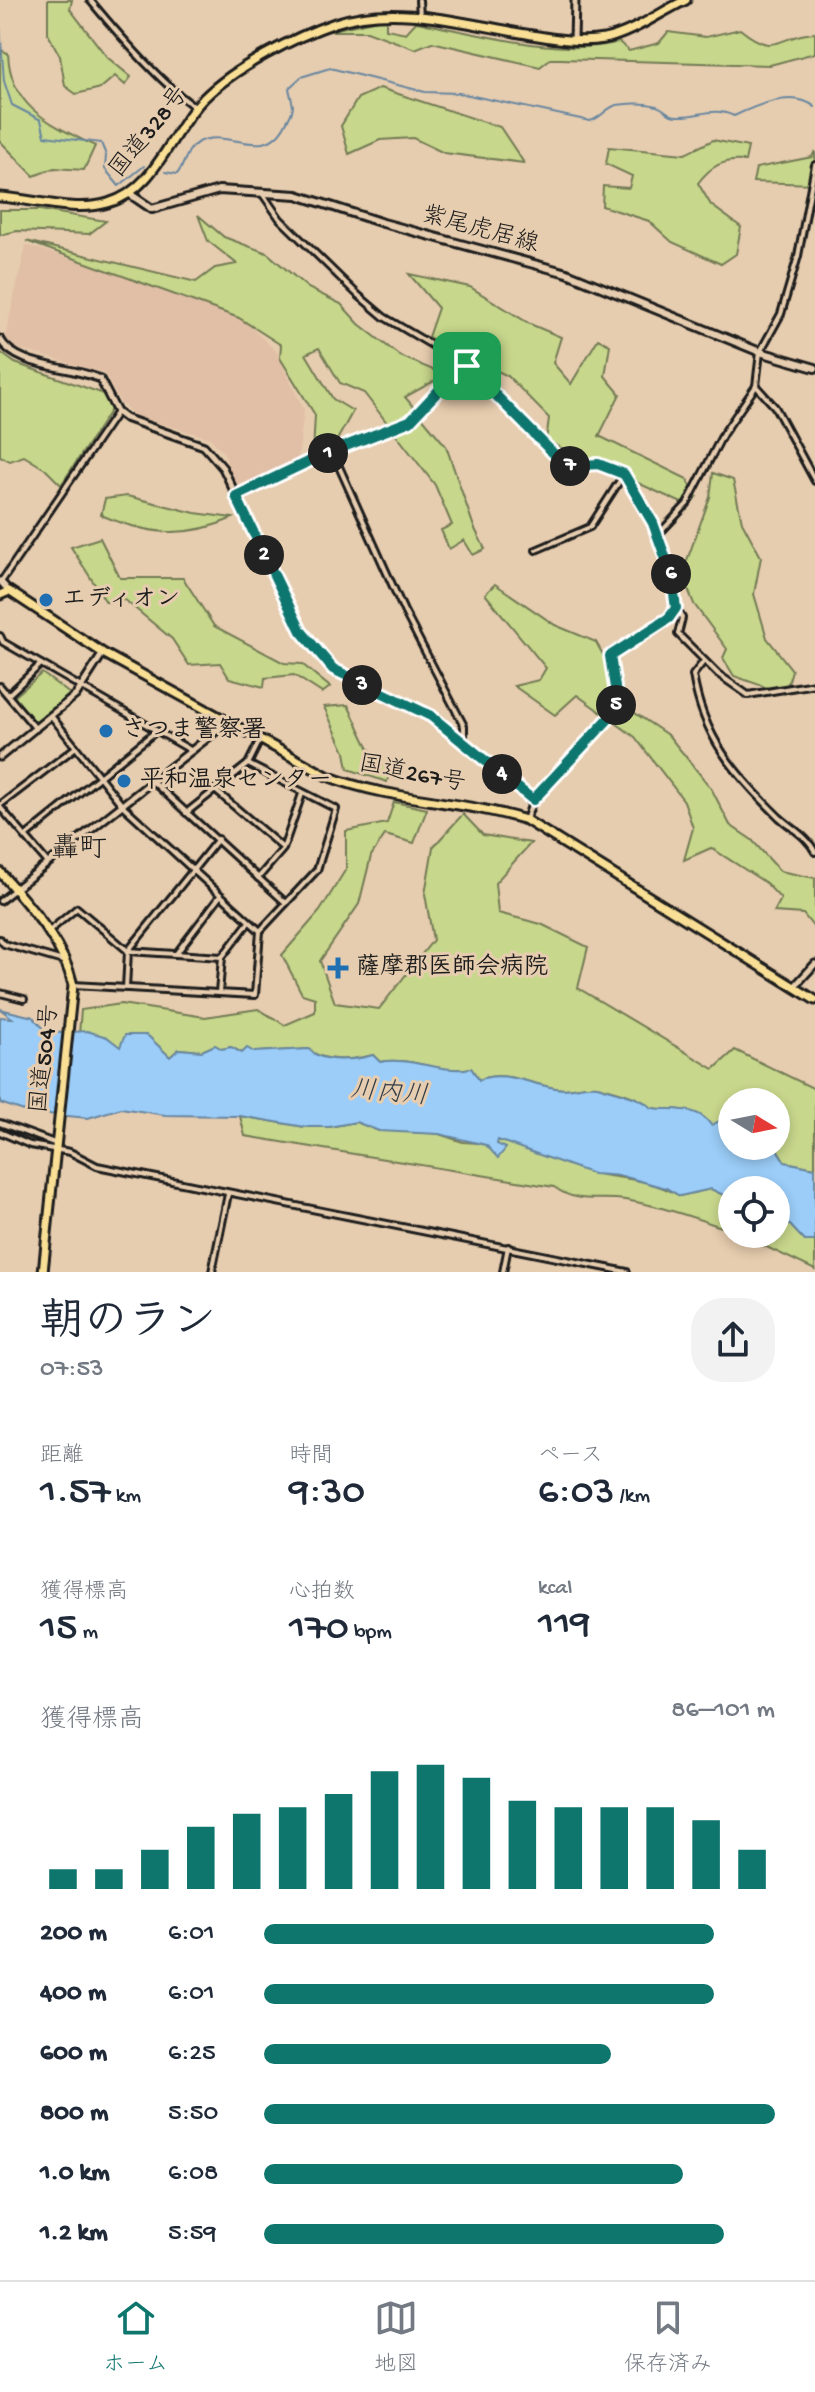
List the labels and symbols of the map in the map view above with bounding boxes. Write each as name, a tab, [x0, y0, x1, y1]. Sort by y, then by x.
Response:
street label: 国道328号	[104, 81, 196, 185]
street label: 紫尾虎居線	[418, 200, 542, 261]
pin	[433, 332, 501, 400]
pin: 1	[308, 433, 348, 473]
pin: 7	[550, 446, 590, 486]
pin: 2	[244, 535, 284, 575]
pin: 6	[651, 554, 691, 594]
place label: エディオン	[62, 586, 180, 615]
marker: エディオン	[37, 591, 55, 609]
pin: 3	[342, 665, 382, 705]
pin: 5	[596, 685, 636, 725]
place label: さつま警察署	[122, 716, 266, 746]
marker: さつま警察署	[97, 722, 115, 740]
street label: 国道267号	[356, 749, 468, 800]
pin: 4	[482, 754, 522, 794]
place label: 平和温泉センター	[140, 766, 332, 796]
marker: 平和温泉センター	[115, 772, 133, 790]
district label: 轟町	[51, 832, 107, 867]
place label: 薩摩郡医師会病院	[356, 953, 548, 983]
marker: 薩摩郡医師会病院	[327, 957, 349, 979]
street label: 国道504号	[25, 1003, 66, 1115]
water label: 川内川	[349, 1075, 429, 1114]
north arrow	[718, 1088, 790, 1160]

